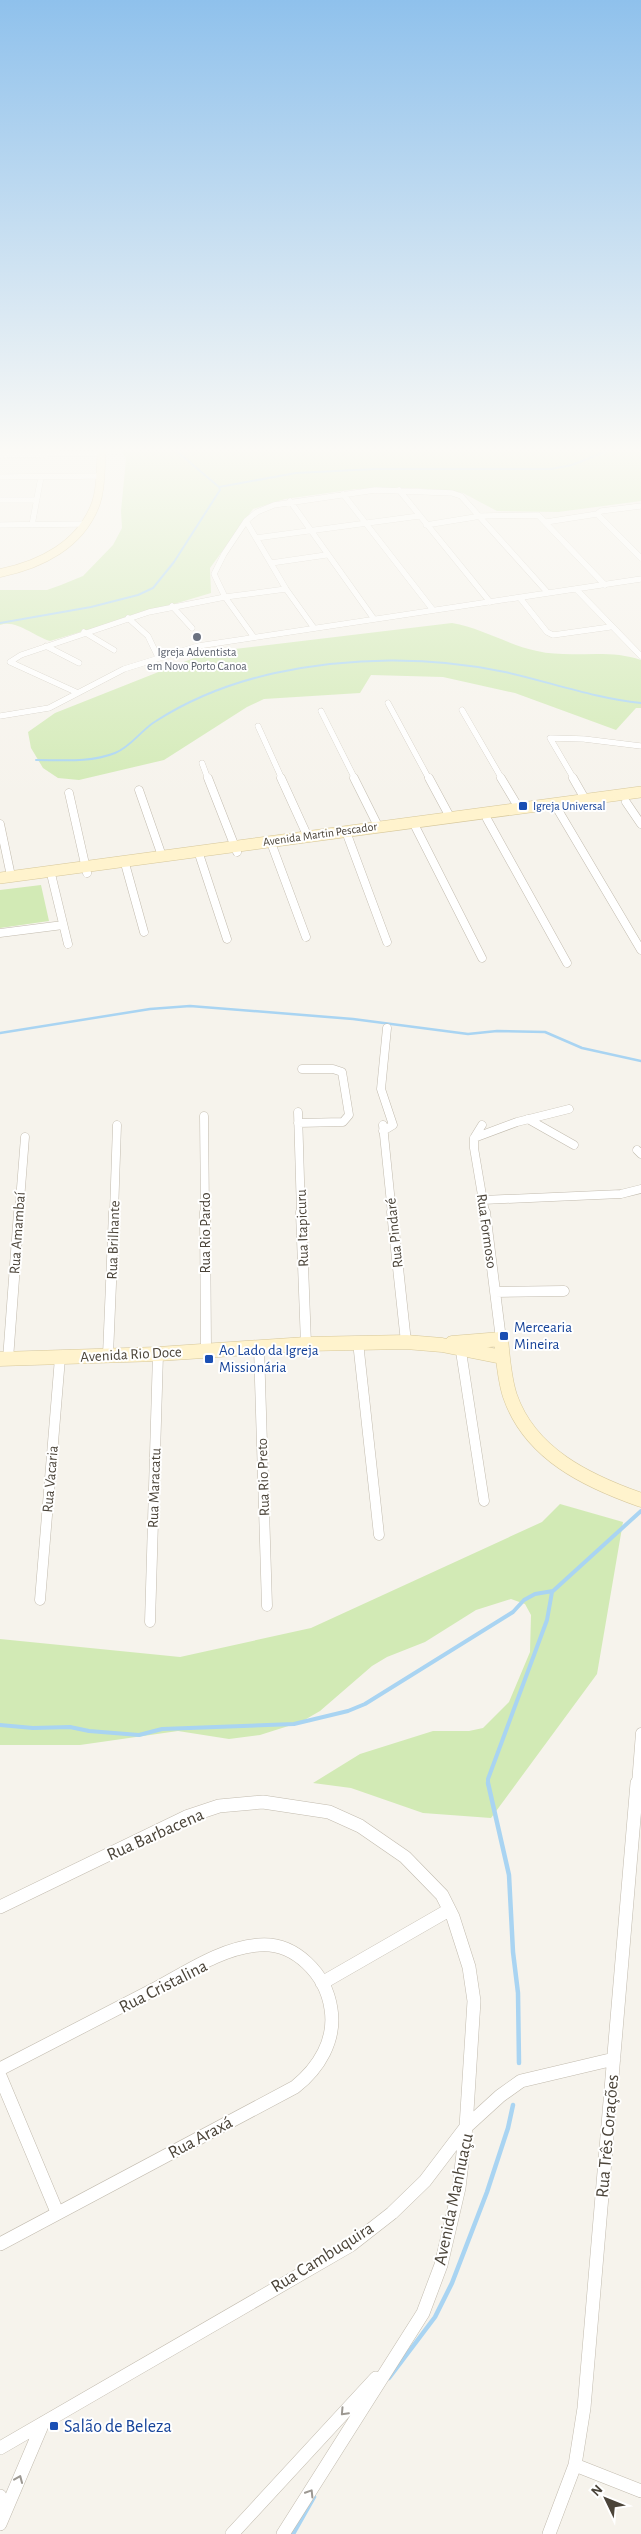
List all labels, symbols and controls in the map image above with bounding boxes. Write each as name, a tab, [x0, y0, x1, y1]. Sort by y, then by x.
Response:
marker: Igreja Adventista em Novo Porto Canoa	[191, 631, 203, 643]
place label: Igreja Adventista em Novo Porto Canoa	[147, 646, 247, 672]
marker: Igreja Universal	[517, 800, 529, 812]
place label: Igreja Universal	[533, 800, 605, 813]
street label: Avenida Martin Pescador	[262, 820, 378, 848]
street label: Rua Itapicuru	[294, 1189, 311, 1267]
street label: Rua Amambaí	[7, 1191, 28, 1275]
street label: Rua Rio Pardo	[198, 1192, 213, 1274]
street label: Rua Formoso	[474, 1193, 499, 1269]
street label: Rua Pindaré	[383, 1197, 406, 1269]
street label: Rua Brilhante	[105, 1200, 122, 1280]
place label: Mercearia Mineira	[514, 1320, 572, 1352]
marker: Mercearia Mineira	[498, 1330, 510, 1342]
place label: Ao Lado da Igreja Missionária	[219, 1343, 319, 1375]
street label: Avenida Rio Doce	[80, 1344, 182, 1365]
marker: Ao Lado da Igreja Missionária	[203, 1353, 215, 1365]
street label: Rua Rio Preto	[255, 1438, 272, 1516]
street label: Rua Vacaria	[40, 1445, 61, 1513]
street label: Rua Maracatu	[146, 1447, 163, 1528]
street label: Rua Barbacena	[104, 1806, 207, 1864]
street label: Rua Cristalina	[116, 1957, 210, 2017]
street label: Rua Três Corações	[594, 2074, 622, 2199]
street label: Rua Araxá	[165, 2113, 236, 2162]
street label: Avenida Manhuaçu	[431, 2132, 477, 2267]
street label: Rua Cambuquira	[268, 2219, 377, 2297]
one-way arrow	[341, 2406, 350, 2415]
place label: Salão de Beleza	[64, 2418, 172, 2436]
marker: Salão de Beleza	[48, 2420, 60, 2432]
north arrow	[581, 2474, 631, 2524]
one-way arrow	[13, 2475, 23, 2484]
text: N	[589, 2482, 606, 2499]
one-way arrow	[303, 2489, 313, 2498]

